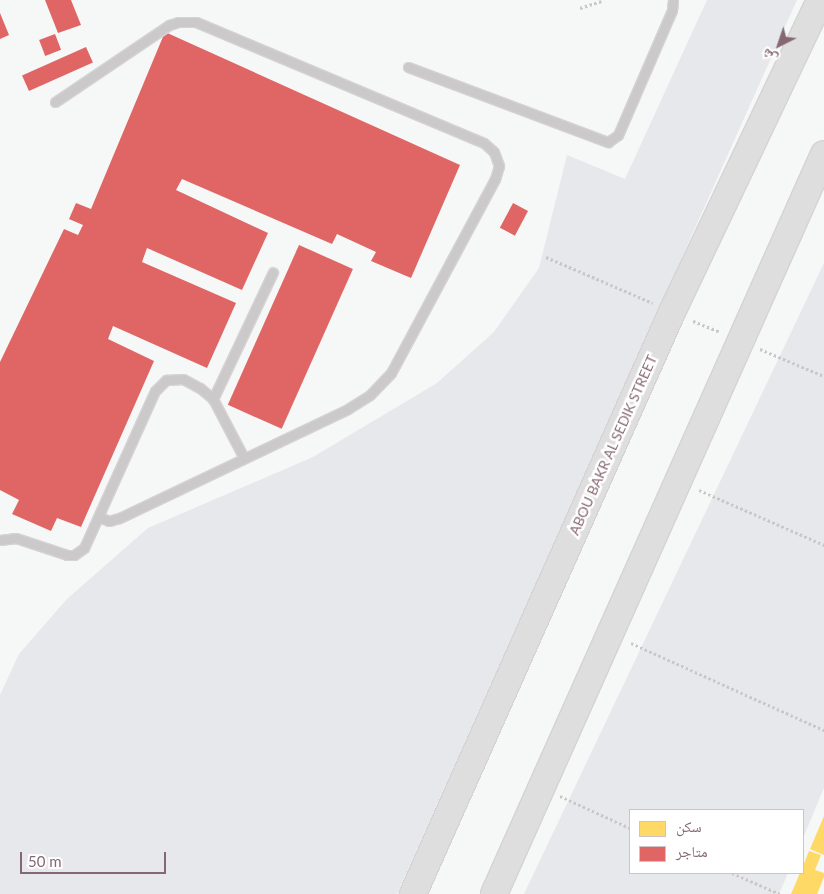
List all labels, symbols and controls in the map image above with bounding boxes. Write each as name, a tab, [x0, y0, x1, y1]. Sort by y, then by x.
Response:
north arrow	[754, 20, 804, 70]
text: ش	[758, 45, 780, 68]
street label: ABOU BAKR AL SEDIK STREET	[565, 352, 661, 538]
legend	[629, 809, 804, 874]
text: سكن	[676, 817, 702, 835]
scale bar	[22, 842, 169, 874]
text: متاجر	[676, 842, 708, 860]
text: 50 m	[28, 852, 62, 870]

